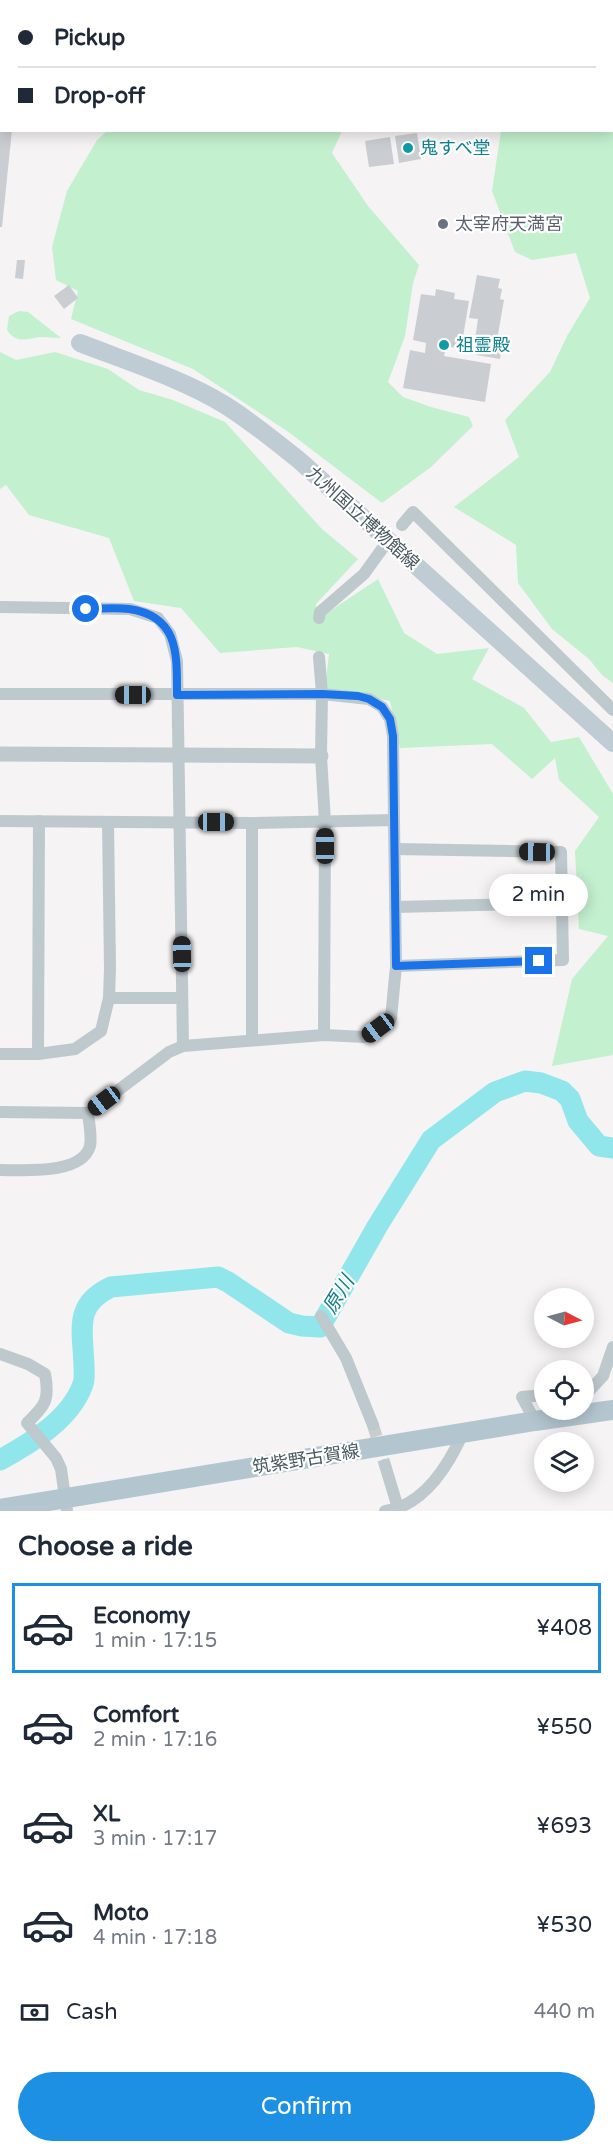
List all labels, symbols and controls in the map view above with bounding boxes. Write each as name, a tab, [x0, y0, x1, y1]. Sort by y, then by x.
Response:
text: Pickup	[54, 25, 125, 51]
text: Drop-off	[54, 83, 145, 109]
place label: 鬼すべ堂	[420, 137, 491, 159]
marker: 鬼すべ堂	[401, 141, 415, 155]
place label: 太宰府天満宮	[455, 213, 563, 235]
marker: 太宰府天満宮	[436, 217, 450, 231]
place label: 祖霊殿	[456, 334, 510, 356]
marker: 祖霊殿	[437, 338, 451, 352]
street label: 九州国立博物館線	[302, 462, 424, 574]
route start	[72, 595, 99, 622]
car	[115, 686, 151, 704]
car	[198, 813, 234, 831]
car	[316, 828, 334, 864]
car	[519, 843, 555, 861]
callout: 2 min	[490, 874, 588, 916]
text: 2 min	[512, 883, 565, 907]
car	[173, 936, 191, 972]
route end	[525, 947, 552, 974]
car	[358, 1010, 398, 1046]
car	[84, 1083, 124, 1119]
water label: 原川	[318, 1270, 361, 1318]
north arrow	[534, 1288, 594, 1348]
map controls	[534, 1288, 594, 1492]
button: locate	[534, 1360, 594, 1420]
button: layers	[534, 1432, 594, 1492]
street label: 筑紫野古賀線	[251, 1440, 361, 1478]
text: Choose a ride	[18, 1530, 193, 1563]
icon: car	[21, 1601, 75, 1655]
text: Economy	[93, 1603, 190, 1629]
text: ¥408	[536, 1615, 592, 1641]
text: 1 min · 17:15	[93, 1629, 217, 1653]
icon: car	[21, 1700, 75, 1754]
text: Comfort	[93, 1702, 179, 1728]
text: ¥550	[536, 1714, 592, 1740]
text: 2 min · 17:16	[93, 1728, 217, 1752]
icon: car	[21, 1799, 75, 1853]
text: XL	[93, 1801, 120, 1827]
text: ¥693	[536, 1813, 592, 1839]
text: 3 min · 17:17	[93, 1827, 217, 1851]
icon: car	[21, 1898, 75, 1952]
text: Moto	[93, 1900, 149, 1926]
text: ¥530	[536, 1912, 592, 1938]
text: 4 min · 17:18	[93, 1926, 217, 1950]
icon: cash	[18, 1996, 51, 2029]
text: Cash	[66, 1999, 118, 2025]
text: 440 m	[534, 2000, 595, 2024]
button: Confirm	[18, 2072, 595, 2141]

